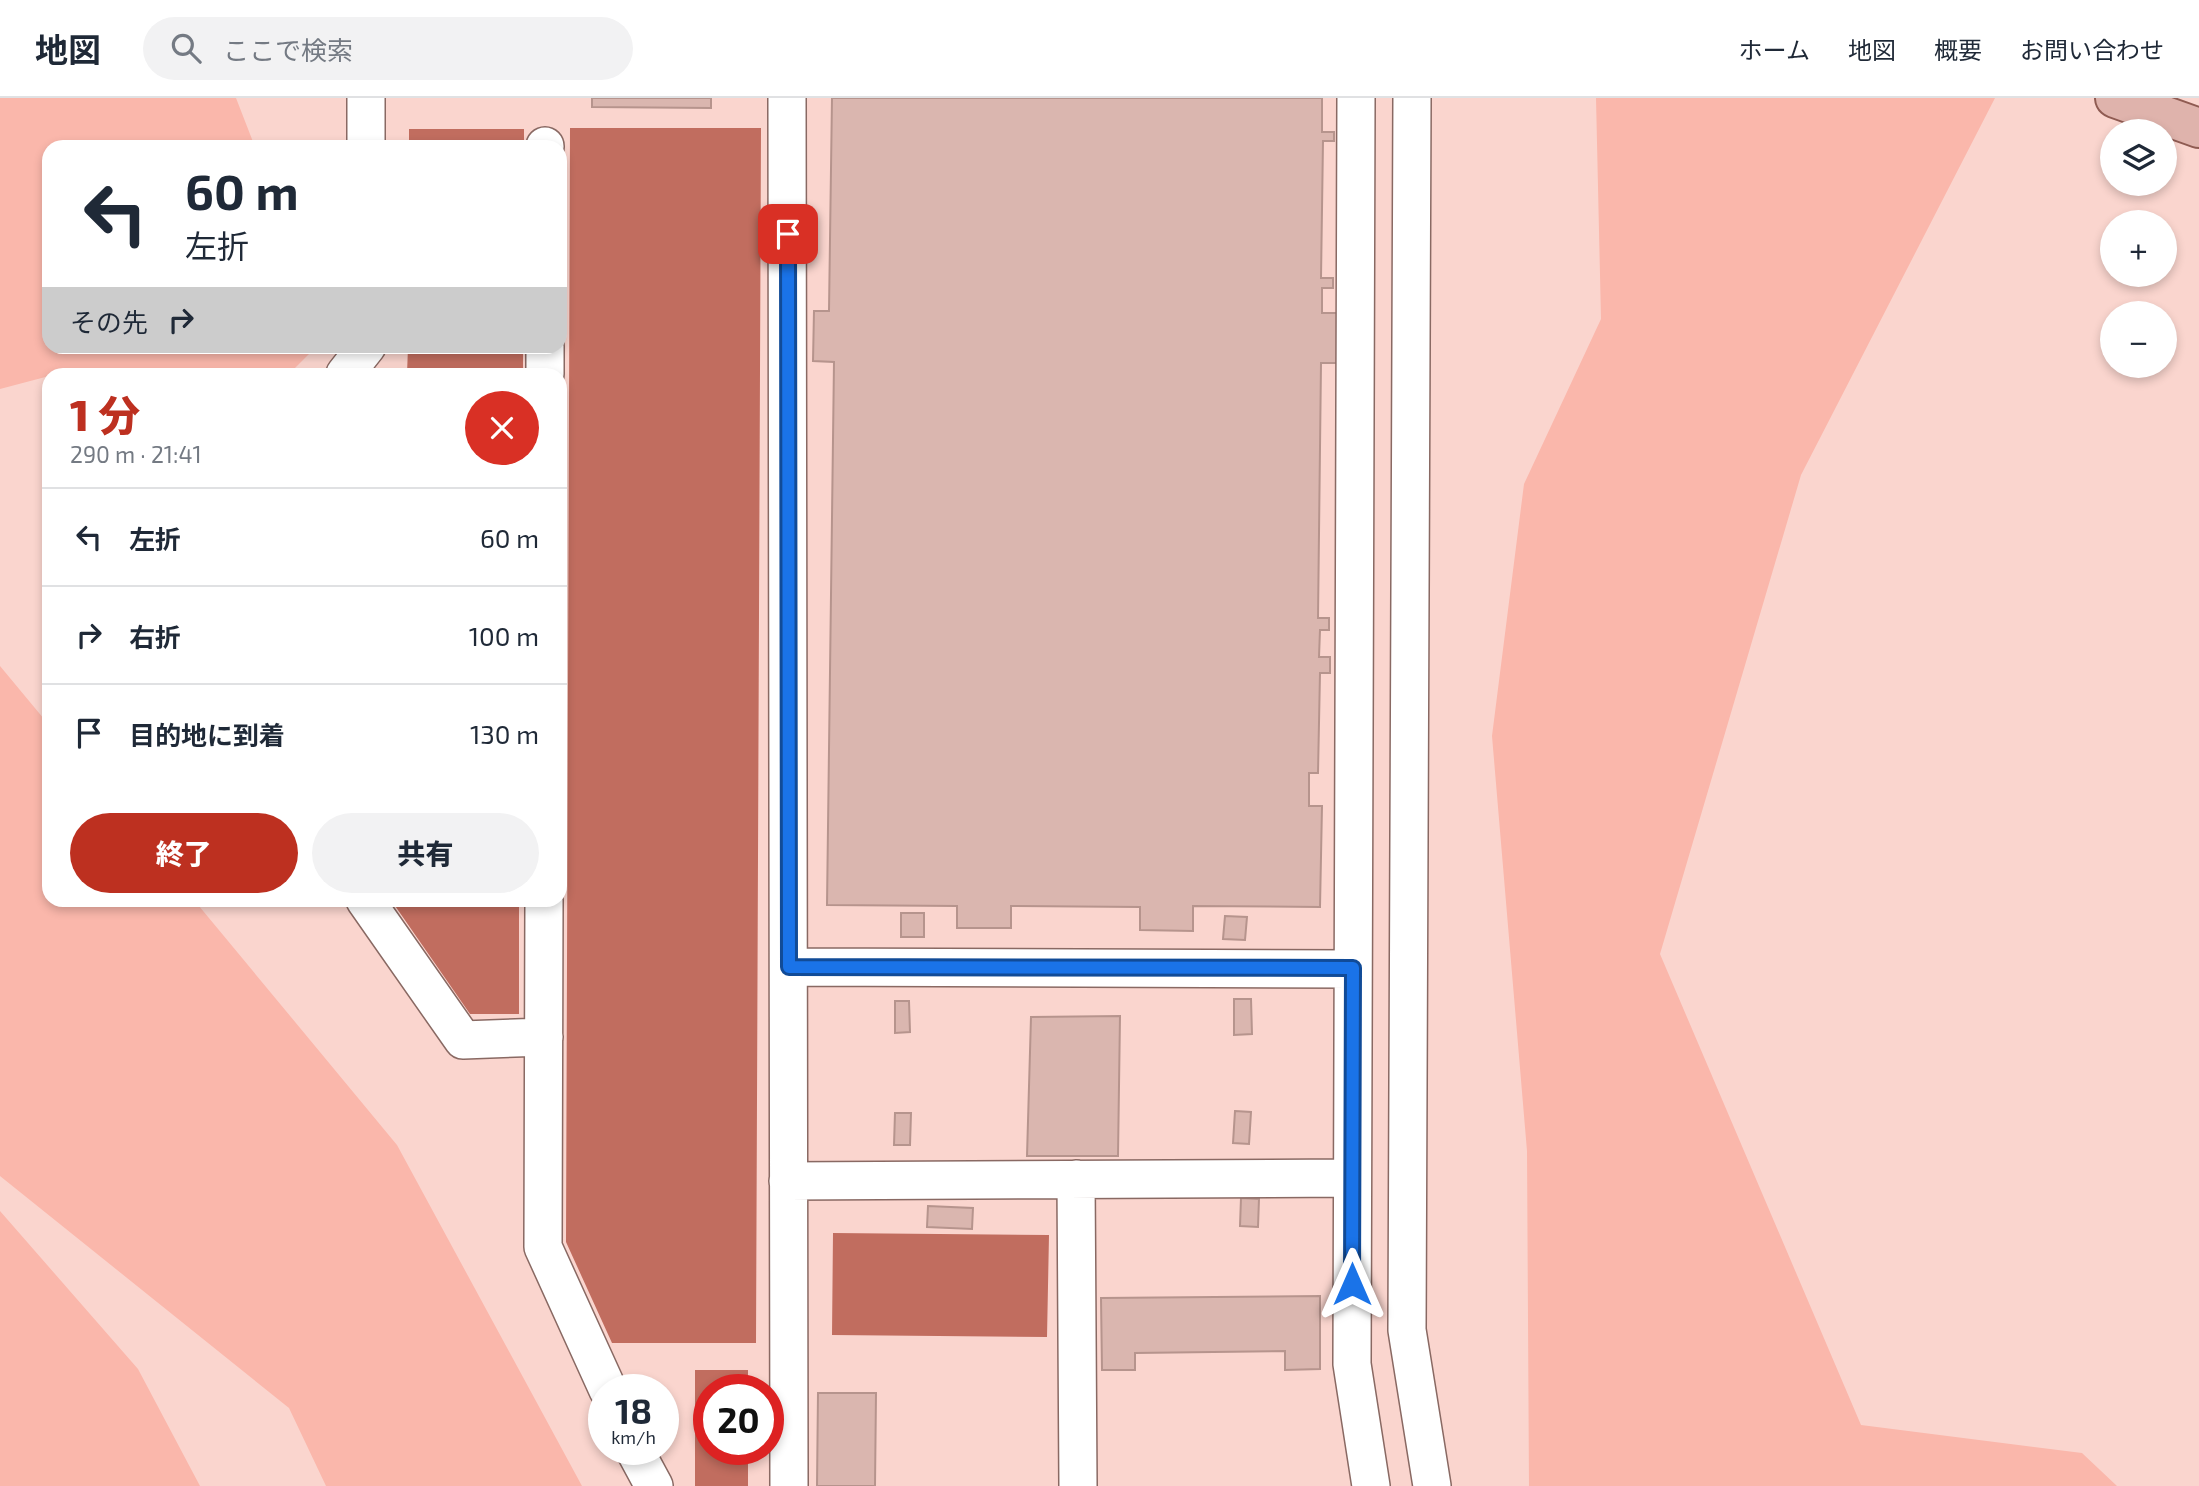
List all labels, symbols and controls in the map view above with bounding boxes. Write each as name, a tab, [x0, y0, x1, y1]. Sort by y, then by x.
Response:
search box	[143, 17, 633, 80]
text: 地図	[35, 29, 101, 69]
icon: search	[167, 29, 205, 67]
text: ここで検索	[223, 34, 353, 65]
text: ホーム	[1739, 35, 1810, 64]
text: 地図	[1848, 35, 1896, 64]
text: 概要	[1934, 35, 1982, 64]
text: お問い合わせ	[2020, 35, 2164, 64]
map controls	[2100, 119, 2177, 378]
button: layers	[2100, 119, 2177, 196]
text: 60 m	[185, 161, 299, 220]
icon: left	[70, 168, 161, 259]
pin	[758, 204, 818, 264]
button: +	[2100, 210, 2177, 287]
icon: arrive	[769, 215, 807, 253]
text: 左折	[185, 226, 249, 264]
icon: right	[162, 301, 200, 339]
button: −	[2100, 301, 2177, 378]
text: その先	[70, 306, 148, 337]
text: 1 分	[70, 389, 140, 439]
button: close	[465, 391, 539, 465]
text: 290 m · 21:41	[70, 440, 202, 468]
icon: left	[70, 518, 108, 556]
text: 60 m	[480, 522, 539, 553]
text: 左折	[129, 523, 181, 554]
icon: right	[70, 616, 108, 654]
text: 100 m	[469, 620, 539, 651]
text: 右折	[129, 621, 181, 652]
icon: arrive	[70, 714, 108, 752]
text: 130 m	[470, 718, 539, 749]
text: 目的地に到着	[129, 719, 285, 750]
button: 終了	[70, 813, 298, 893]
button: 共有	[312, 813, 539, 893]
position arrow	[1315, 1247, 1389, 1321]
speed limit sign: 20	[693, 1374, 784, 1465]
text: 18	[615, 1389, 652, 1431]
text: km/h	[611, 1426, 656, 1448]

